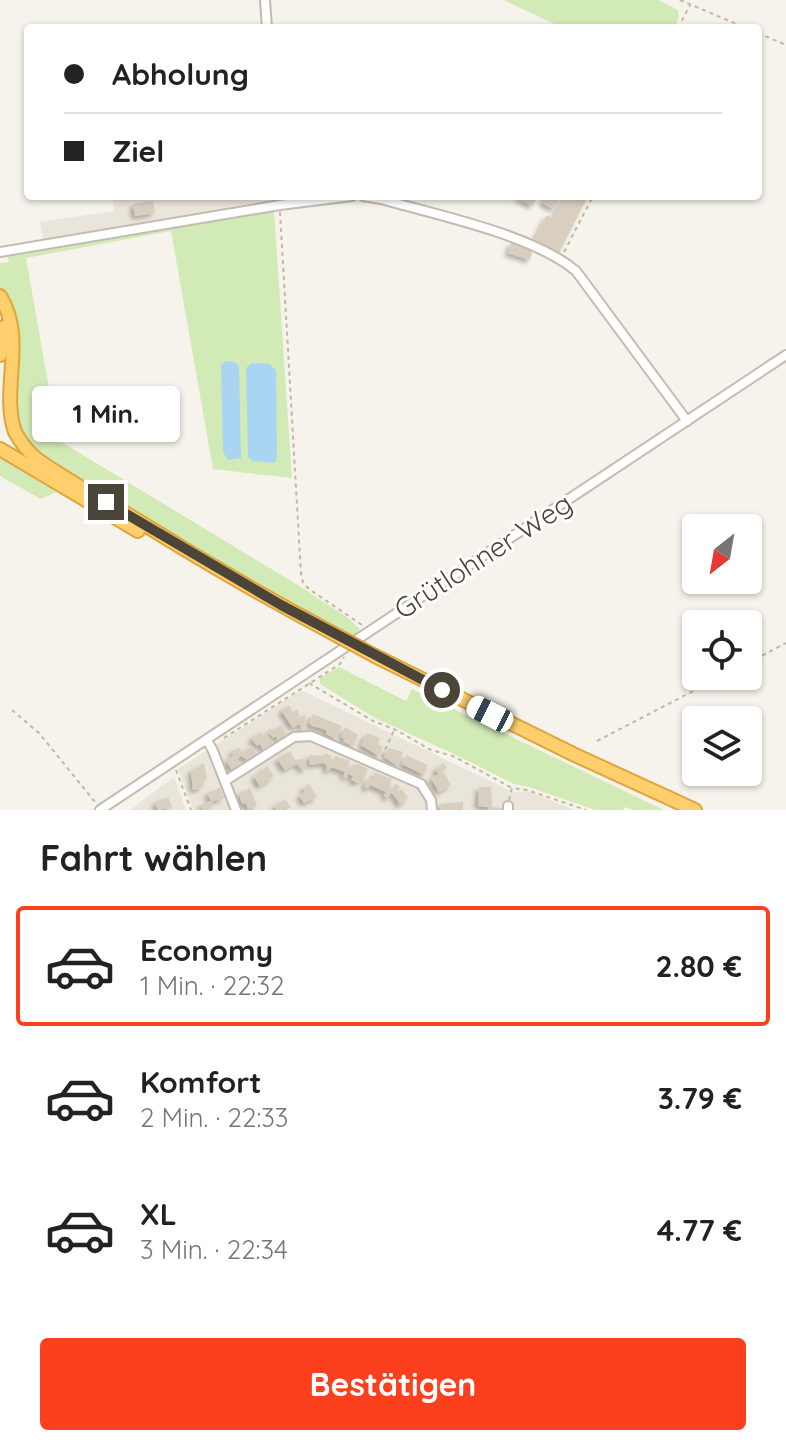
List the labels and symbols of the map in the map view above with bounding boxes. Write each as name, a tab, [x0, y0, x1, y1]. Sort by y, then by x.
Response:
callout: 1 Min.	[32, 386, 180, 442]
route end	[88, 484, 124, 520]
street label: Grütlohner Weg	[387, 485, 578, 626]
north arrow	[682, 514, 762, 594]
route start	[424, 672, 460, 708]
car	[463, 692, 517, 736]

